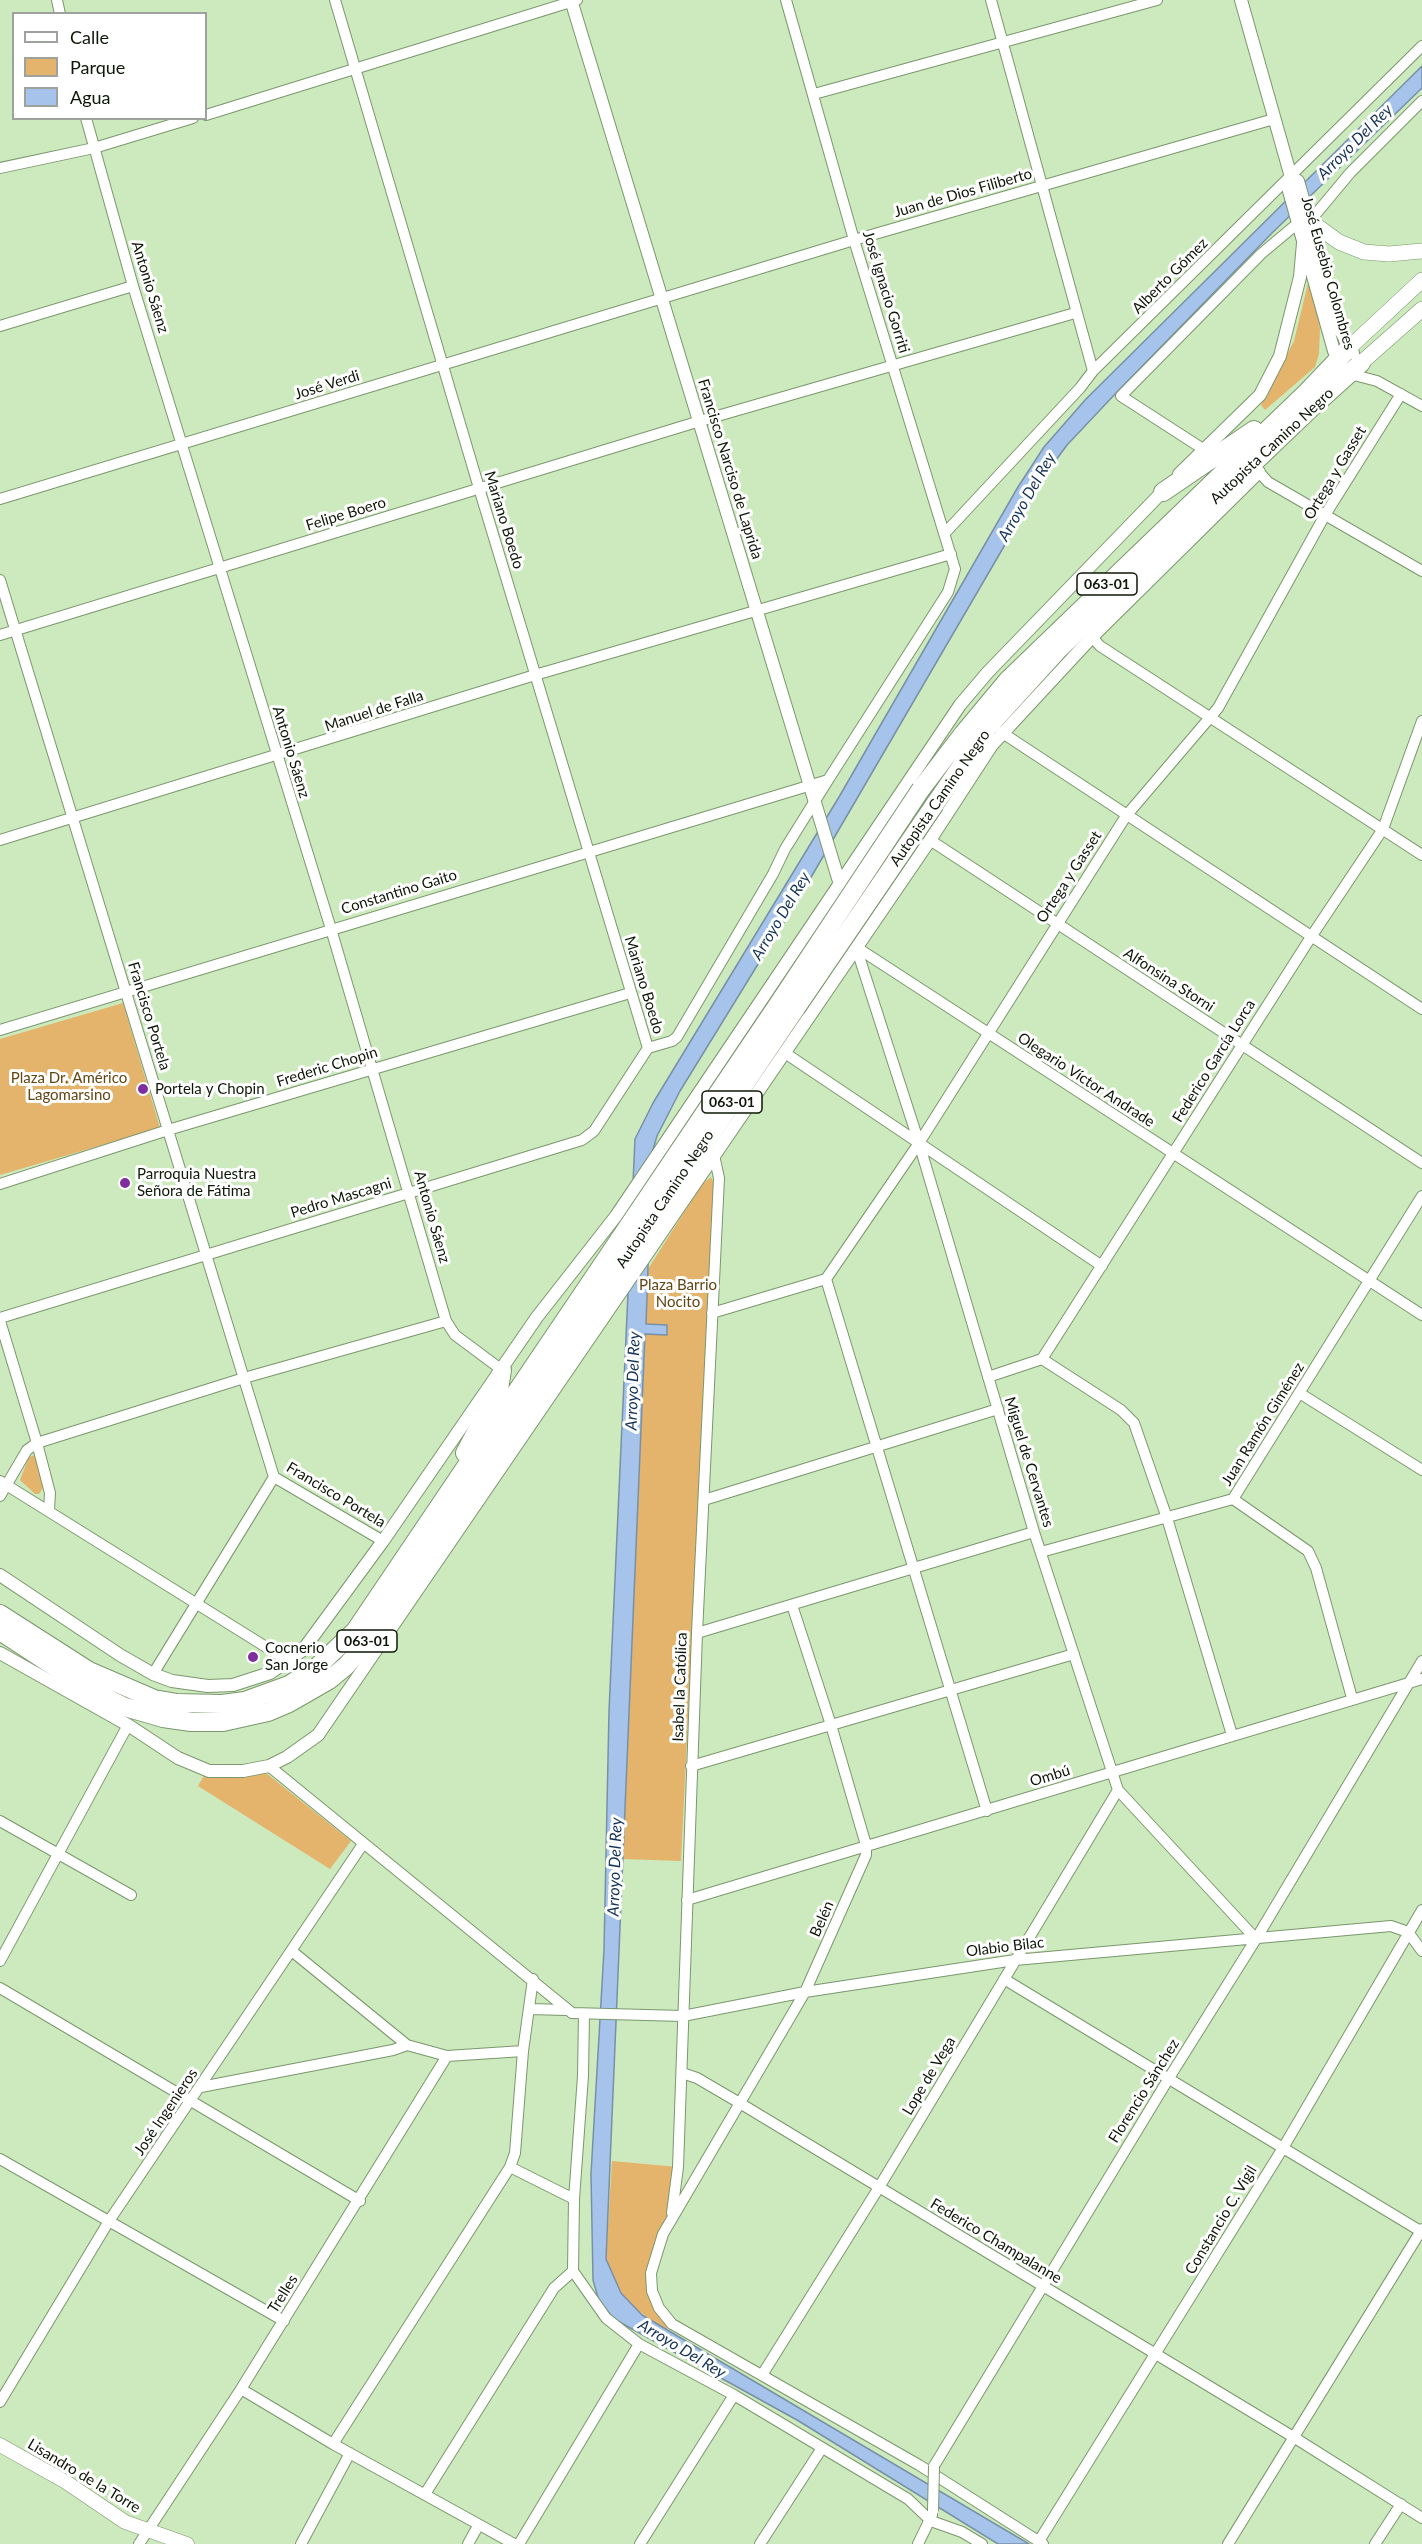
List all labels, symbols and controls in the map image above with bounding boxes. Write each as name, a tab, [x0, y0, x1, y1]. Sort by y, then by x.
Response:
legend	[12, 12, 207, 120]
text: Calle	[70, 26, 109, 48]
text: Parque	[70, 56, 125, 78]
text: Agua	[70, 86, 111, 108]
water label: Arroyo Del Rey	[1313, 100, 1397, 184]
street label: Juan de Dios Filiberto	[892, 165, 1034, 221]
street label: José Eusebio Colombres	[1297, 194, 1359, 352]
street label: José Ignacio Gorriti	[859, 229, 913, 355]
street label: Alberto Gómez	[1128, 234, 1212, 318]
street label: Antonio Sáenz	[127, 239, 173, 335]
street label: José Verdi	[292, 367, 362, 403]
street label: Francisco Narciso de Laprida	[694, 377, 766, 561]
street label: Autopista Camino Negro	[1207, 384, 1337, 508]
street label: Ortega y Gasset	[1300, 423, 1370, 523]
water label: Arroyo Del Rey	[994, 450, 1060, 544]
street label: Mariano Boedo	[481, 469, 527, 571]
street label: Felipe Boero	[304, 493, 388, 535]
road number: 063-01	[1077, 573, 1137, 595]
street label: Manuel de Falla	[322, 687, 426, 735]
street label: Antonio Sáenz	[268, 704, 314, 800]
street label: Autopista Camino Negro	[886, 726, 994, 870]
street label: Ortega y Gasset	[1033, 828, 1105, 926]
street label: Constantino Gaito	[339, 866, 459, 918]
water label: Arroyo Del Rey	[747, 869, 815, 963]
street label: Mariano Boedo	[621, 934, 667, 1036]
street label: Alfonsina Storni	[1120, 944, 1218, 1016]
street label: Francisco Portela	[124, 960, 174, 1072]
street label: Federico García Lorca	[1169, 996, 1259, 1126]
street label: Olegario Víctor Andrade	[1014, 1029, 1158, 1131]
street label: Frederic Chopin	[274, 1043, 380, 1091]
park label: Plaza Dr. Américo Lagomarsino	[11, 1069, 127, 1104]
place label: Portela y Chopin	[155, 1080, 265, 1098]
marker: Portela y Chopin	[136, 1082, 150, 1096]
road number: 063-01	[702, 1091, 762, 1113]
street label: Autopista Camino Negro	[612, 1127, 718, 1271]
place label: Parroquia Nuestra Señora de Fátima	[137, 1165, 256, 1200]
street label: Antonio Sáenz	[410, 1169, 454, 1265]
street label: Pedro Mascagni	[288, 1174, 394, 1222]
marker: Parroquia Nuestra Señora de Fátima	[118, 1176, 132, 1190]
park label: Plaza Barrio Nocito	[639, 1276, 717, 1311]
water label: Arroyo Del Rey	[622, 1331, 644, 1431]
street label: Juan Ramón Giménez	[1218, 1359, 1308, 1489]
street label: Miguel de Cervantes	[1001, 1395, 1057, 1529]
street label: Francisco Portela	[283, 1458, 389, 1532]
road number: 063-01	[337, 1630, 397, 1652]
street label: Isabel la Católica	[669, 1632, 691, 1742]
place label: Cocnerio San Jorge	[265, 1639, 328, 1674]
marker: Cocnerio San Jorge	[246, 1650, 260, 1664]
street label: Ombú	[1028, 1761, 1072, 1791]
water label: Arroyo Del Rey	[604, 1817, 626, 1917]
street label: Belén	[806, 1898, 838, 1940]
street label: Olabio Bilac	[965, 1933, 1045, 1961]
street label: Lope de Vega	[899, 2034, 959, 2118]
street label: Florencio Sánchez	[1105, 2036, 1183, 2146]
street label: José Ingenieros	[130, 2065, 202, 2159]
street label: Constancio C. Vigil	[1181, 2162, 1261, 2278]
street label: Federico Champalanne	[927, 2195, 1065, 2287]
street label: Trelles	[264, 2272, 302, 2316]
water label: Arroyo Del Rey	[635, 2315, 729, 2383]
street label: Lisandro de la Torre	[24, 2435, 144, 2517]

